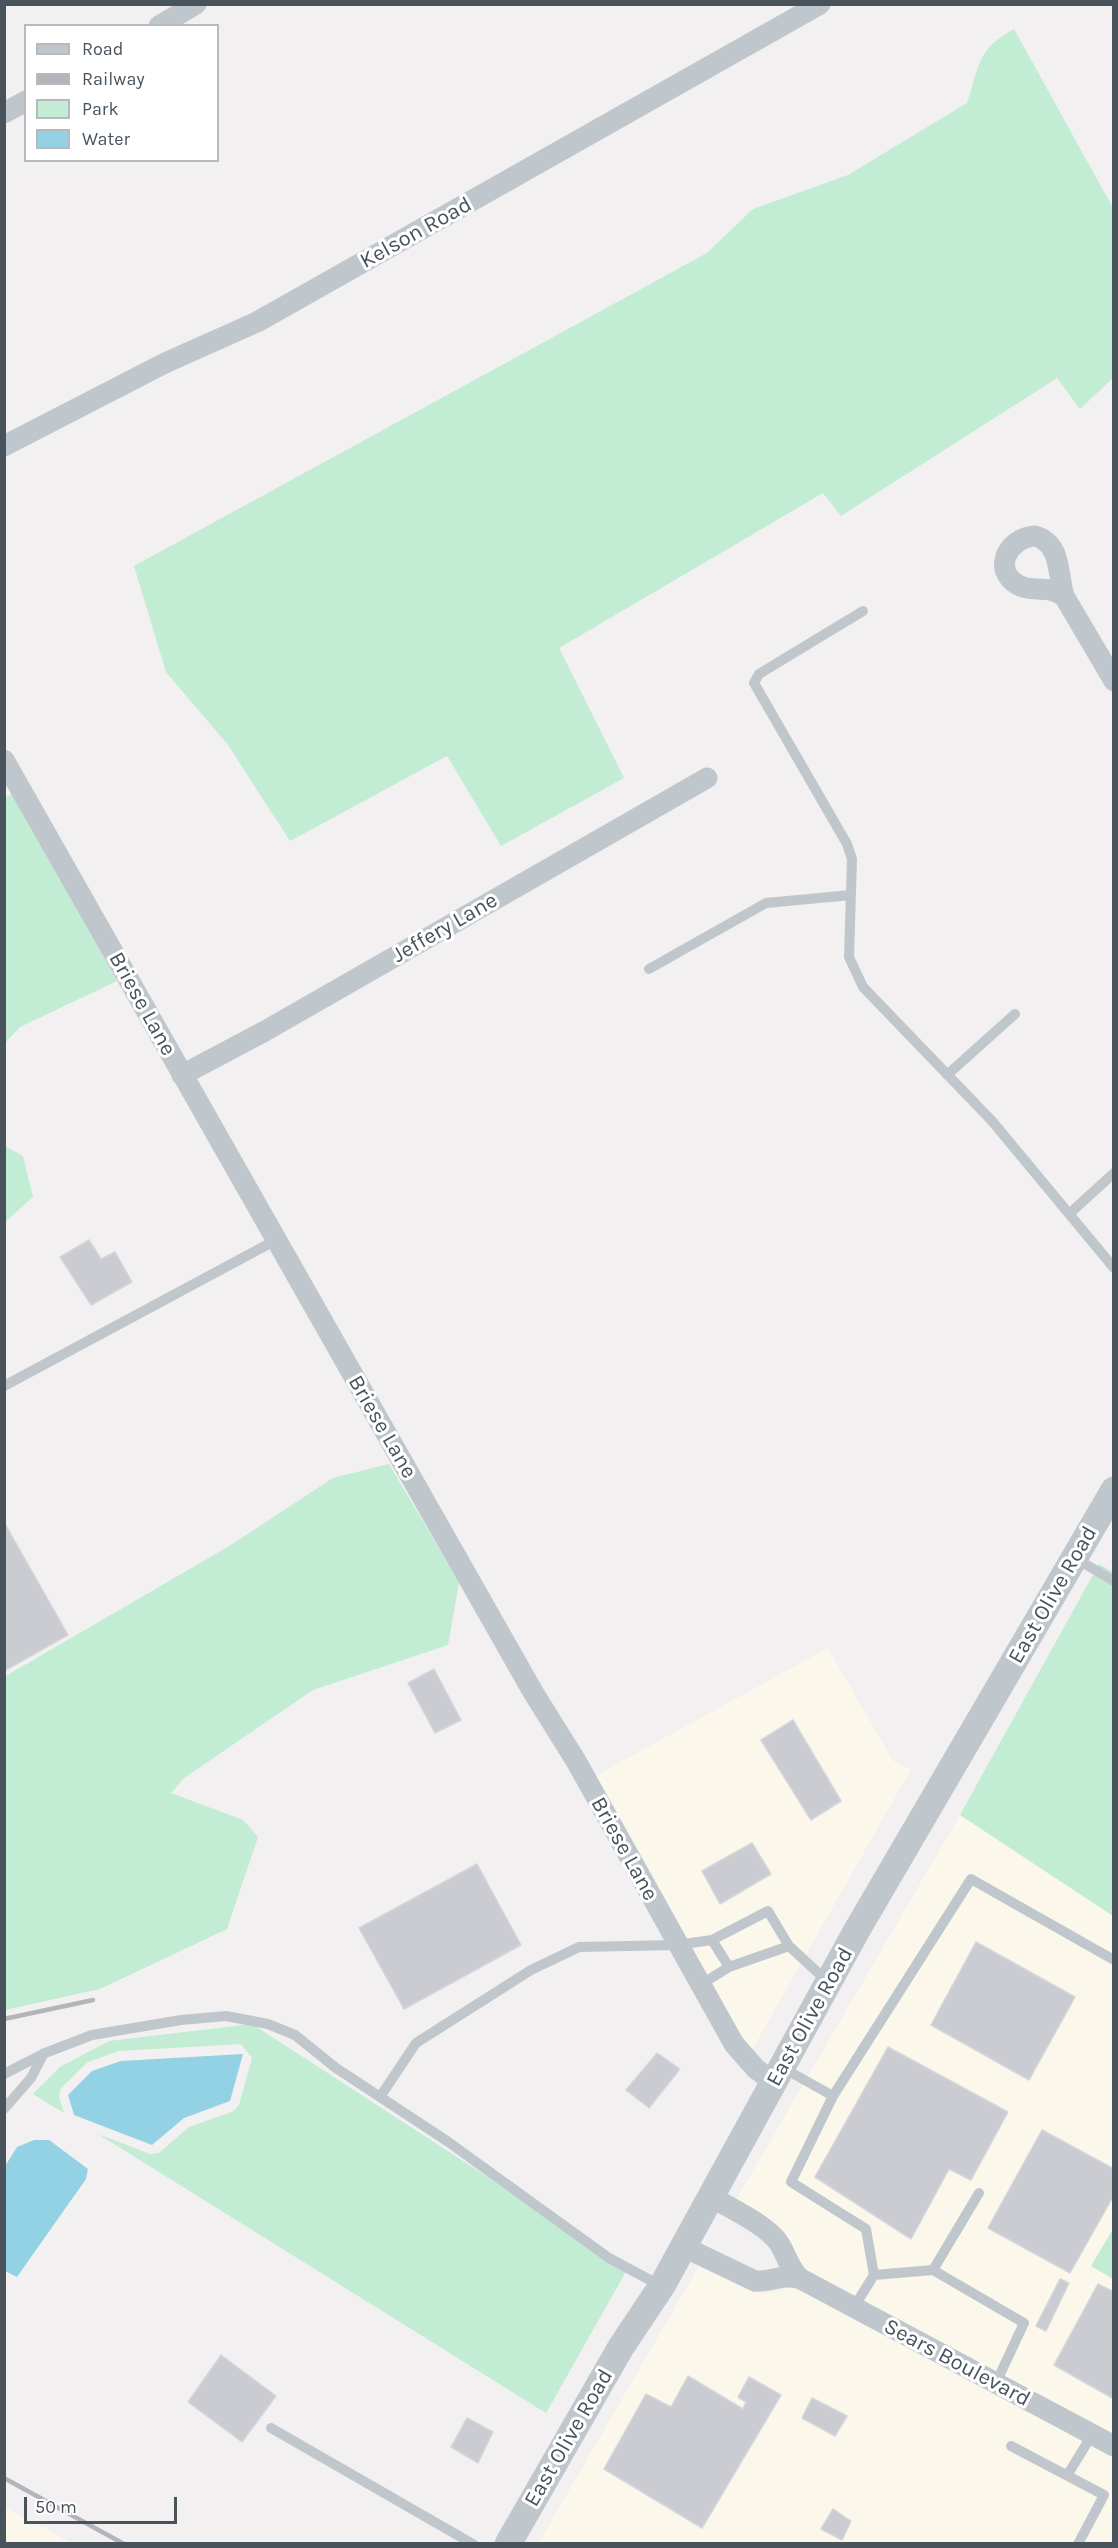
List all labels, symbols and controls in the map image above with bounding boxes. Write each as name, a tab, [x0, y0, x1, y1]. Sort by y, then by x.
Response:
legend	[24, 24, 219, 162]
text: Road	[82, 38, 123, 60]
text: Railway	[82, 68, 145, 90]
text: Park	[82, 98, 119, 120]
text: Water	[82, 128, 130, 150]
street label: Kelson Road	[356, 192, 476, 274]
street label: Jeffery Lane	[388, 887, 502, 969]
street label: Briese Lane	[103, 948, 181, 1060]
street label: Briese Lane	[342, 1371, 422, 1483]
street label: East Olive Road	[1003, 1521, 1103, 1669]
street label: Briese Lane	[585, 1793, 663, 1905]
street label: East Olive Road	[761, 1943, 859, 2091]
street label: Sears Boulevard	[879, 2313, 1035, 2413]
street label: East Olive Road	[519, 2364, 619, 2512]
scale bar	[27, 2485, 180, 2523]
text: 50 m	[35, 2496, 77, 2518]

